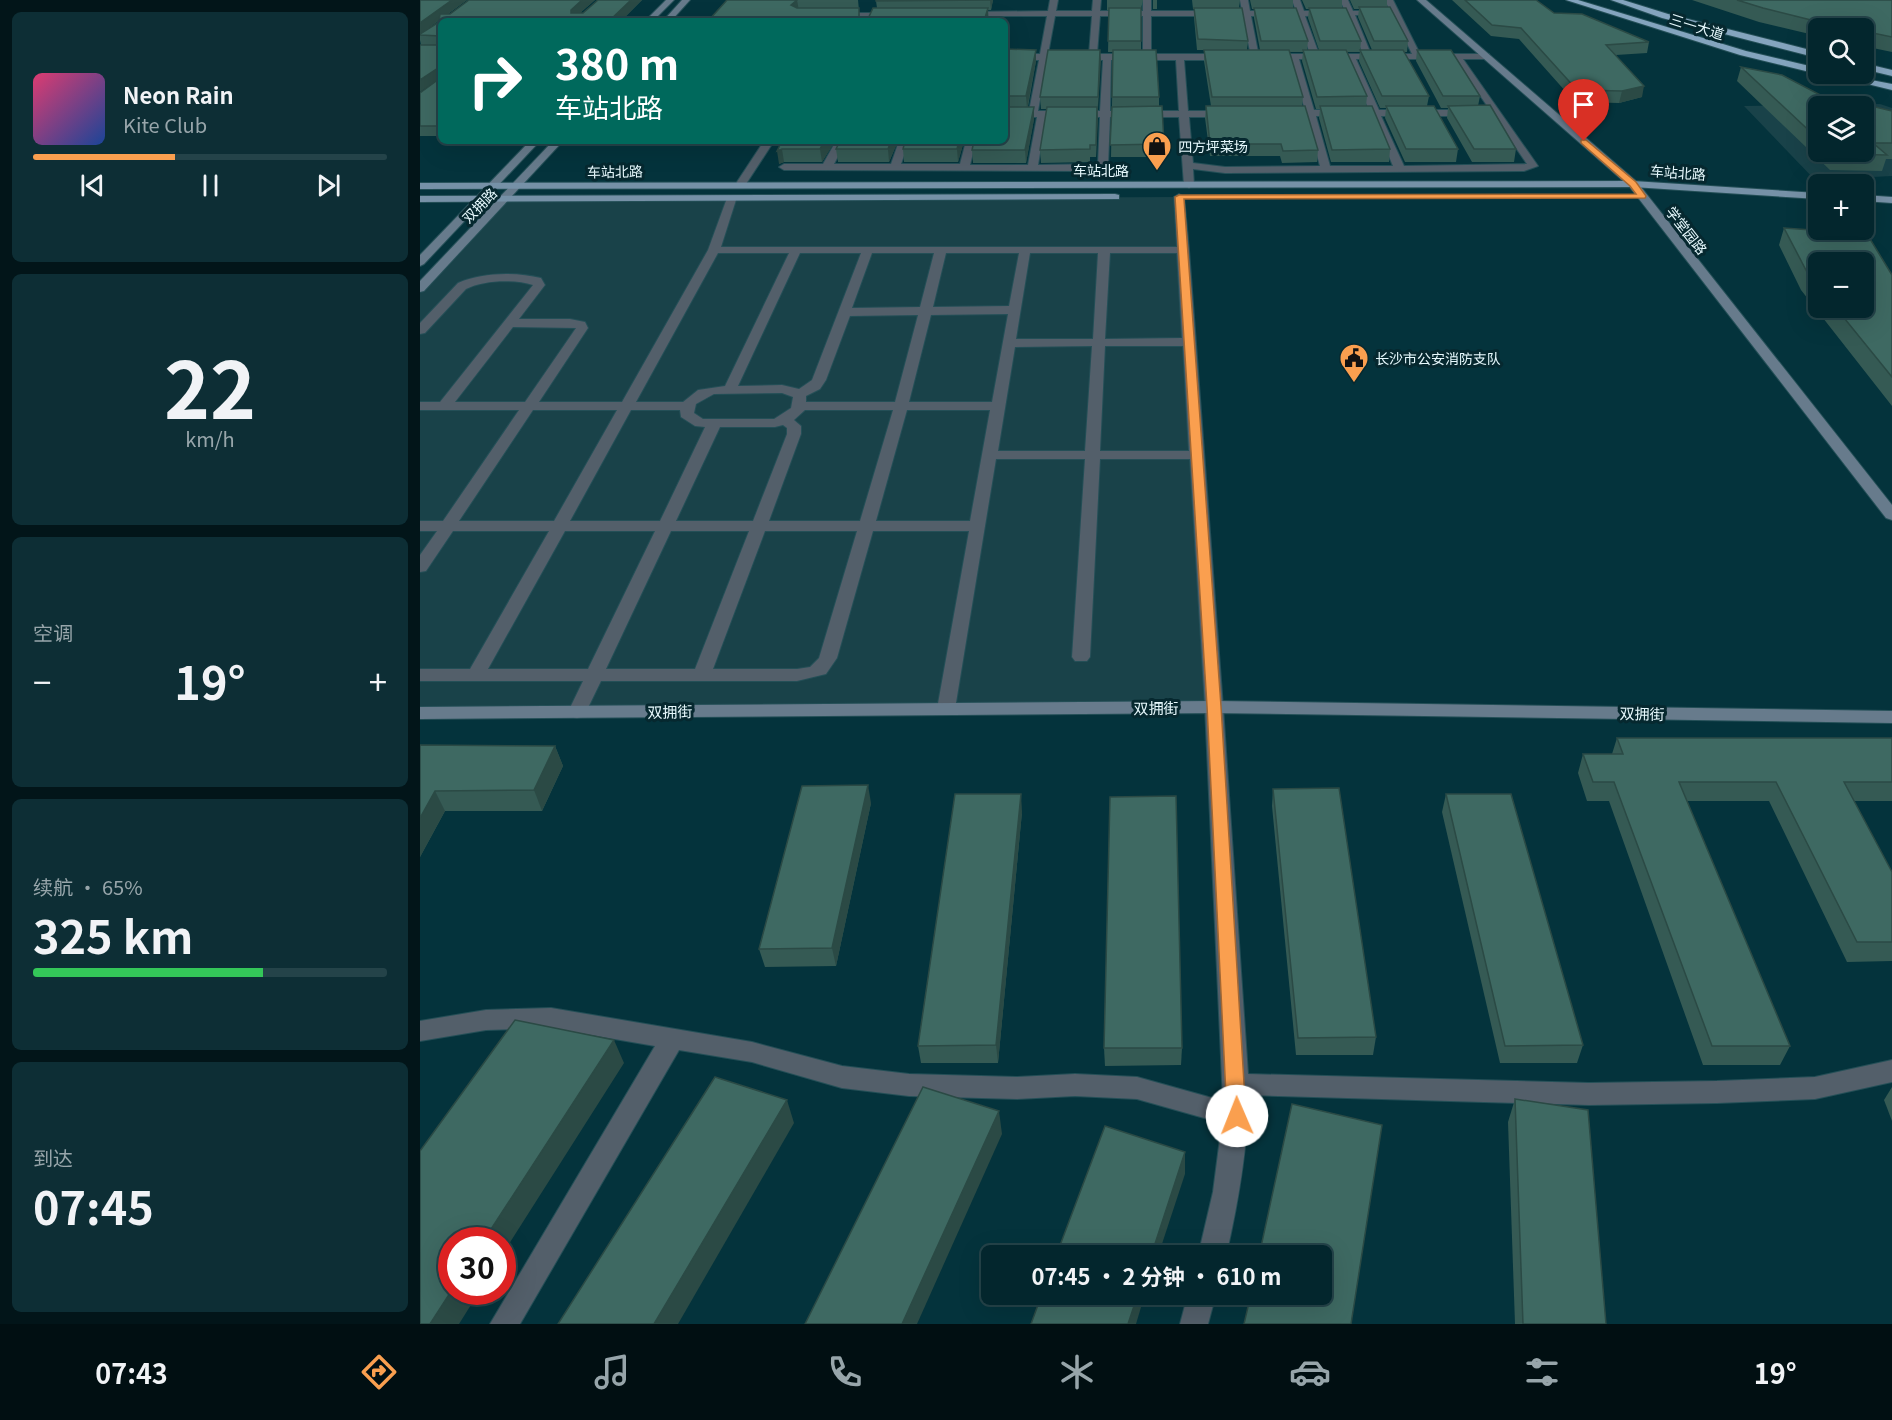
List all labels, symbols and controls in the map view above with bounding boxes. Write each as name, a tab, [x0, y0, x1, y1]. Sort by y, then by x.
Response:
street label: 三一大道	[1667, 8, 1727, 44]
map controls	[1808, 18, 1874, 318]
button: search	[1808, 18, 1874, 84]
text: 380 m	[555, 31, 679, 92]
icon: right	[456, 42, 534, 120]
text: Neon Rain	[123, 78, 234, 110]
pin	[1558, 79, 1609, 141]
text: 车站北路	[555, 87, 663, 126]
icon: arrive	[1567, 88, 1600, 121]
button: layers	[1808, 96, 1874, 162]
text: Kite Club	[123, 110, 207, 139]
shop icon: 四方坪菜场	[1141, 130, 1173, 172]
place label: 四方坪菜场	[1178, 136, 1248, 156]
street label: 车站北路	[1073, 160, 1129, 180]
street label: 车站北路	[1649, 160, 1707, 184]
street label: 车站北路	[587, 161, 643, 181]
icon: previous	[76, 169, 109, 202]
icon: pause	[194, 169, 227, 202]
icon: next	[312, 169, 345, 202]
button: +	[1808, 174, 1874, 240]
street label: 双拥路	[457, 183, 501, 227]
street label: 学堂园路	[1662, 202, 1712, 258]
button: −	[1808, 252, 1874, 318]
text: 22	[164, 329, 256, 441]
public building icon: 长沙市公安消防支队	[1338, 342, 1370, 384]
place label: 长沙市公安消防支队	[1375, 348, 1501, 368]
text: km/h	[185, 424, 235, 453]
text: 空调	[33, 618, 73, 647]
text: 19°	[174, 648, 246, 713]
text: −	[33, 657, 51, 705]
text: +	[369, 657, 387, 705]
street label: 双拥街	[1133, 697, 1179, 718]
street label: 双拥街	[647, 700, 693, 722]
street label: 双拥街	[1619, 702, 1665, 724]
text: 续航 · 65%	[33, 872, 143, 901]
text: 325 km	[33, 902, 193, 967]
position arrow	[1205, 1084, 1269, 1148]
text: 到达	[33, 1143, 73, 1172]
text: 07:45	[33, 1173, 154, 1238]
speed limit sign: 30	[438, 1227, 516, 1305]
text: 07:45 · 2 分钟 · 610 m	[1031, 1259, 1282, 1291]
icon: directions	[358, 1351, 400, 1393]
icon: music	[591, 1351, 633, 1393]
icon: phone	[824, 1351, 866, 1393]
icon: climate	[1056, 1351, 1098, 1393]
icon: car	[1289, 1351, 1331, 1393]
icon: filters	[1521, 1351, 1563, 1393]
text: 07:43	[95, 1353, 168, 1392]
text: 19°	[1754, 1353, 1797, 1392]

